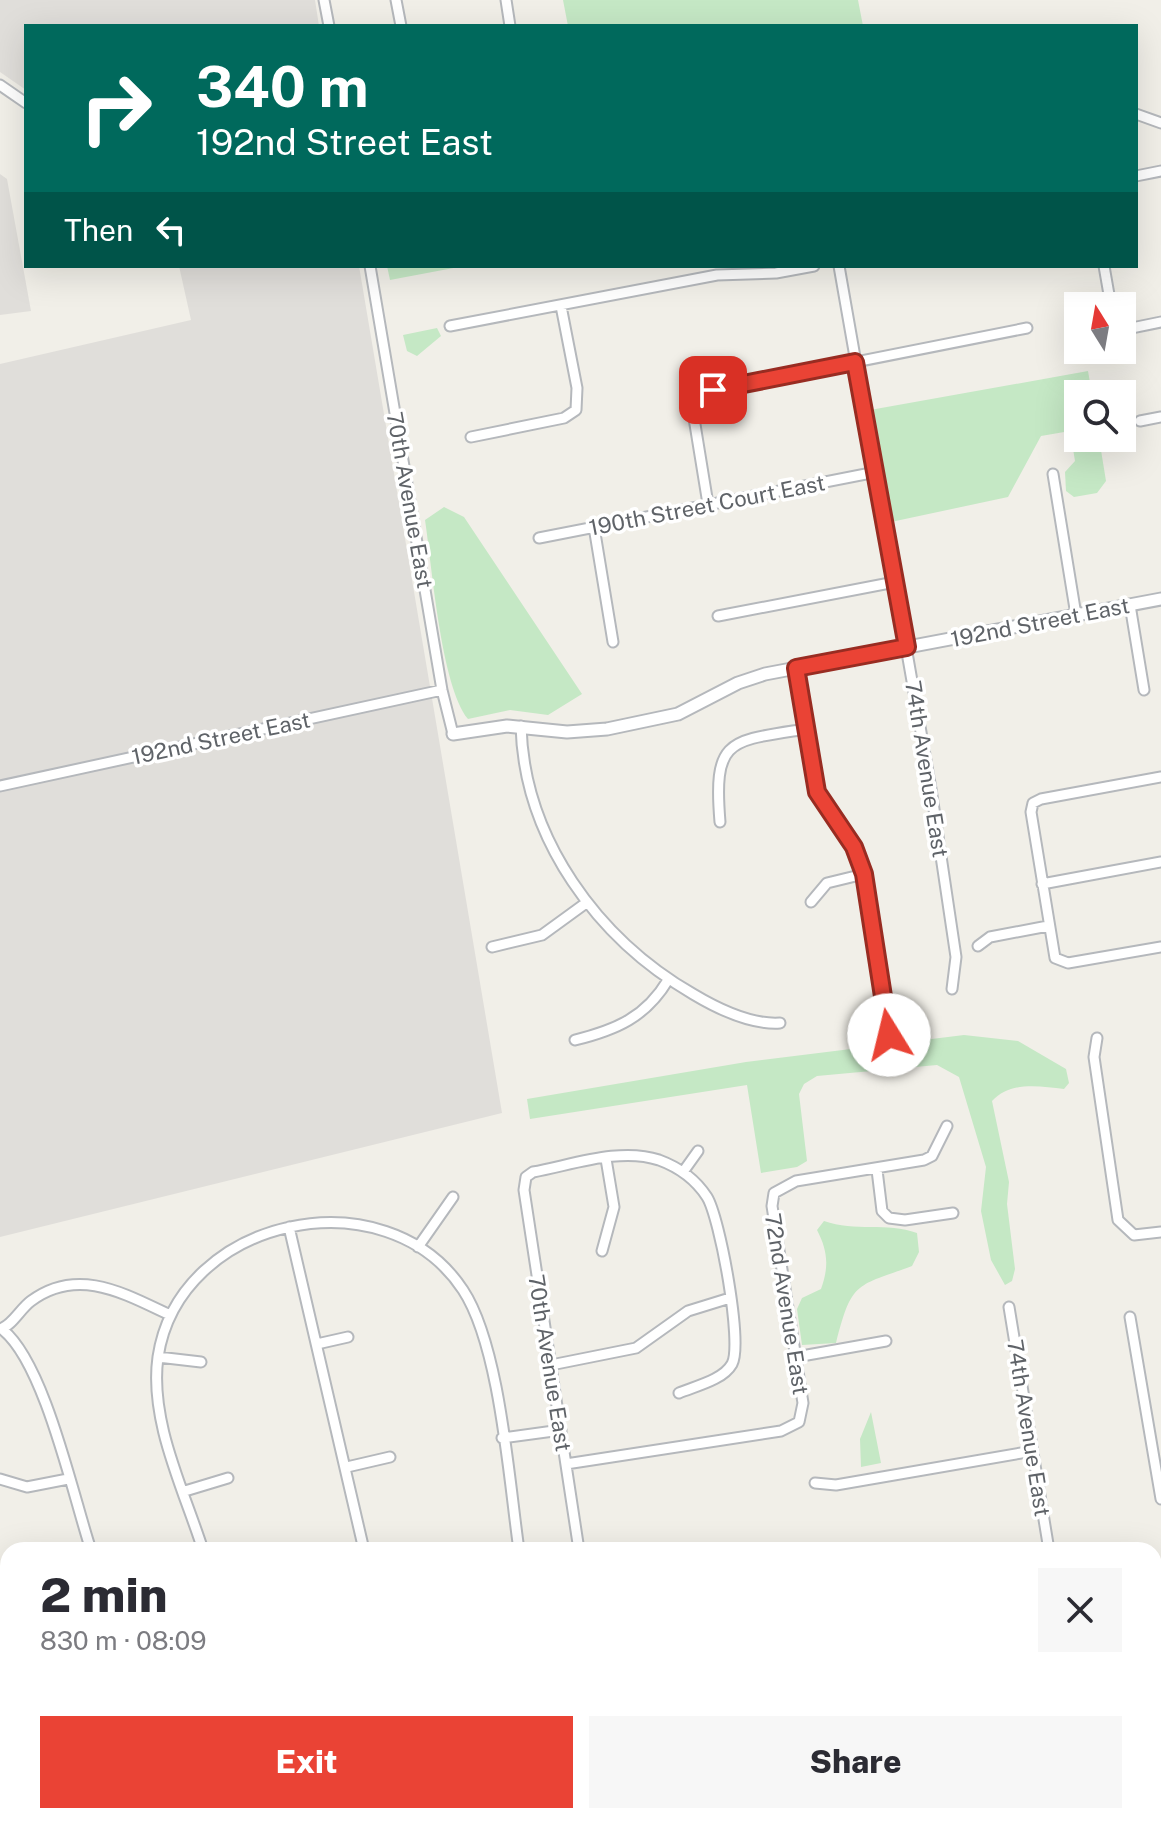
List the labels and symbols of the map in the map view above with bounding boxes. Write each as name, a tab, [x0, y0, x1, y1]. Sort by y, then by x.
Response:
north arrow	[1064, 292, 1136, 364]
pin	[679, 356, 747, 424]
street label: 70th Avenue East	[382, 410, 438, 590]
street label: 190th Street Court East	[587, 469, 827, 541]
street label: 192nd Street East	[948, 592, 1132, 652]
street label: 74th Avenue East	[900, 679, 954, 859]
street label: 192nd Street East	[129, 706, 313, 770]
position arrow	[847, 993, 931, 1077]
street label: 72nd Avenue East	[760, 1211, 814, 1397]
street label: 70th Avenue East	[523, 1273, 577, 1453]
street label: 74th Avenue East	[1002, 1338, 1056, 1518]

